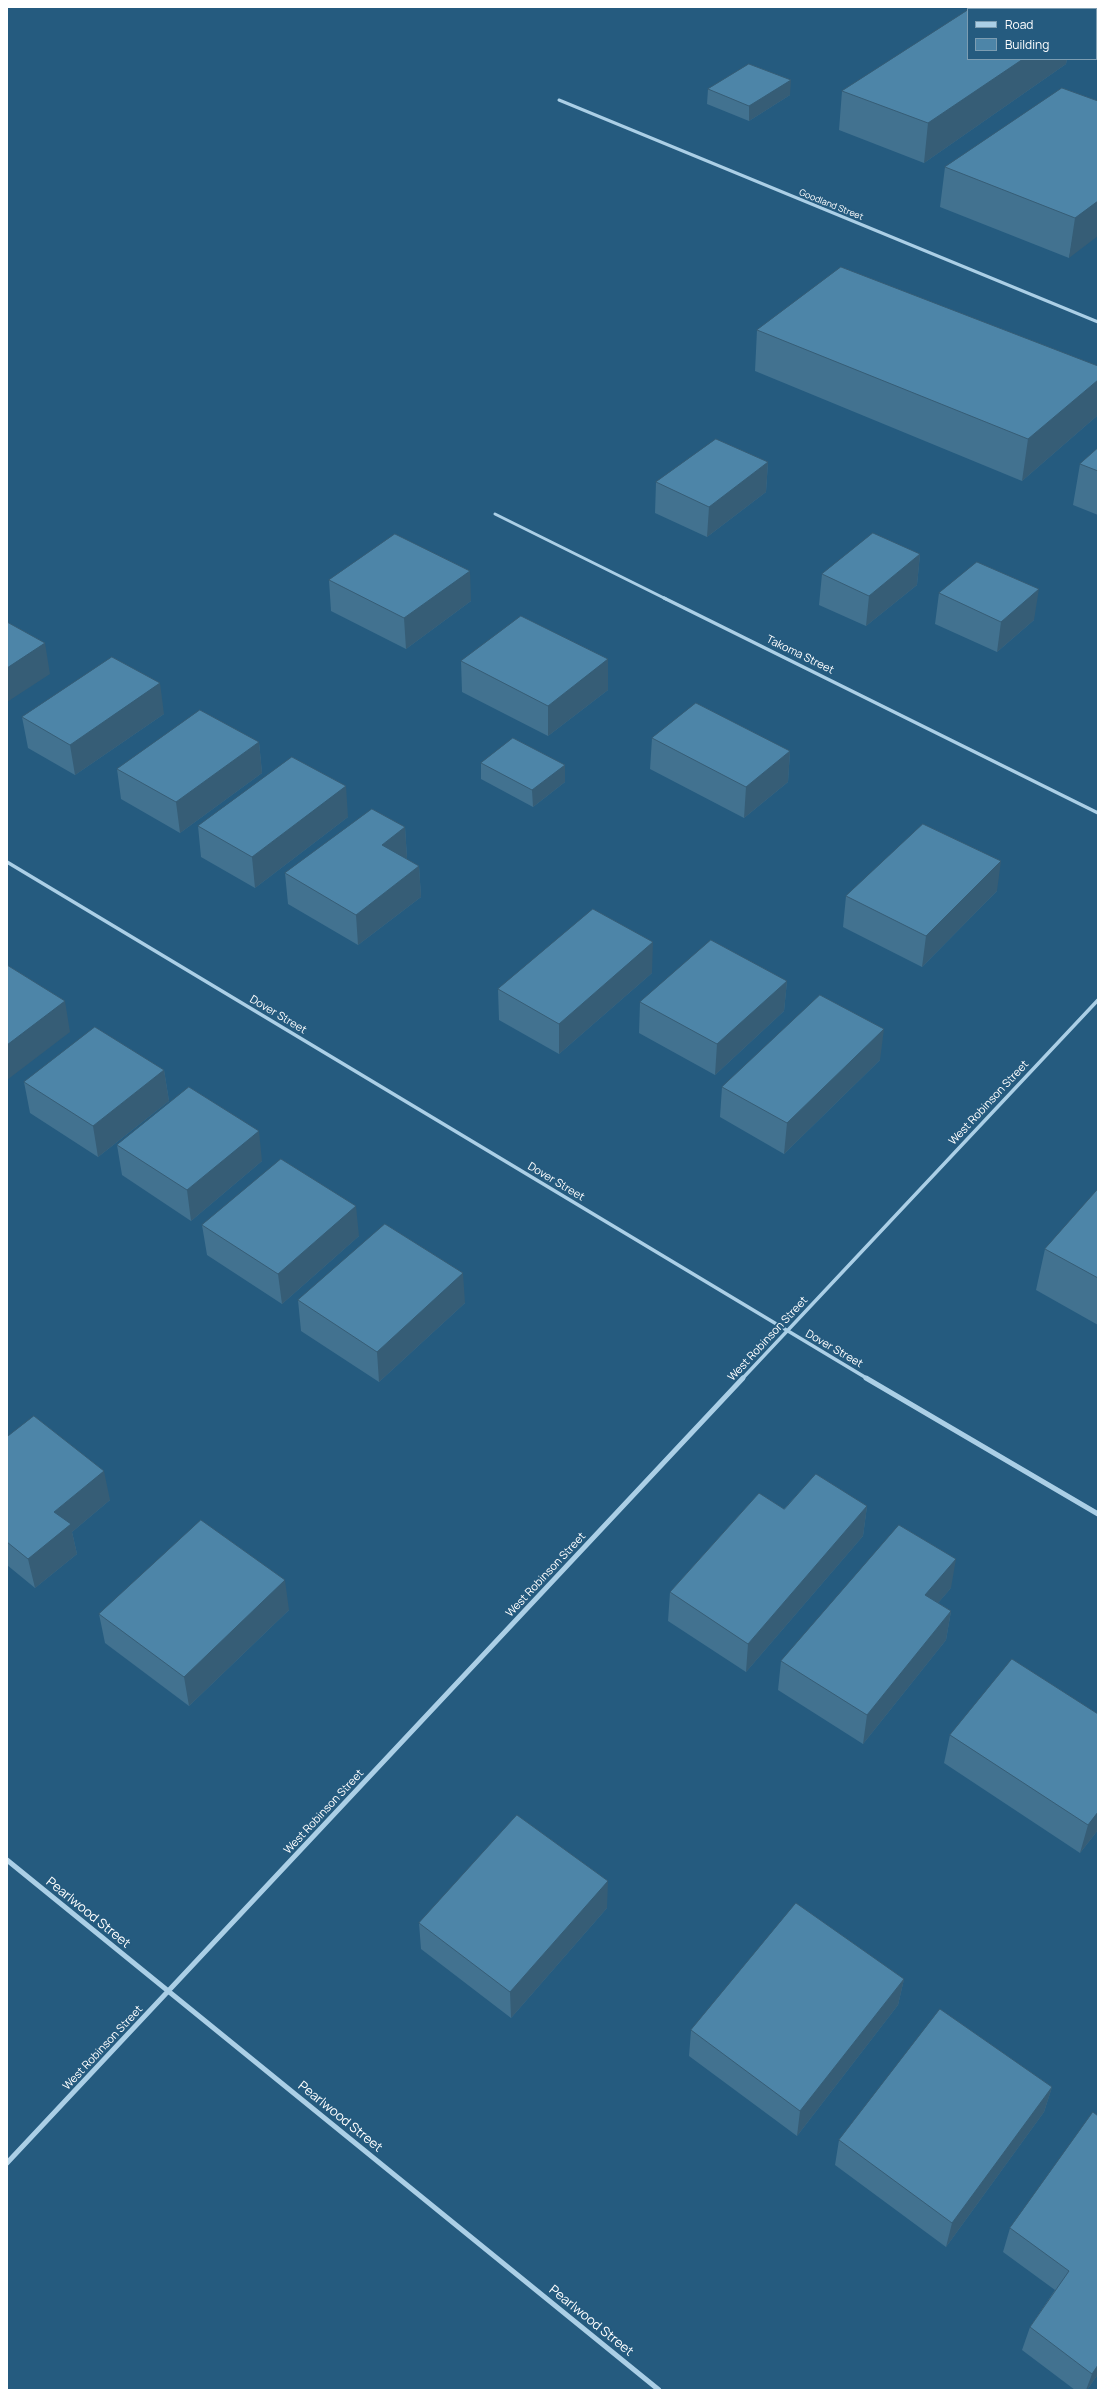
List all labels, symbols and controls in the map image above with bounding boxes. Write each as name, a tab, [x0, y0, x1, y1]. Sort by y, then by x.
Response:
legend	[967, 8, 1097, 60]
text: Road	[1005, 16, 1033, 33]
text: Building	[1005, 36, 1049, 53]
street label: Goodland Street	[797, 187, 865, 223]
street label: Takoma Street	[764, 633, 836, 677]
street label: Dover Street	[247, 993, 309, 1037]
street label: West Robinson Street	[946, 1058, 1032, 1148]
street label: Dover Street	[525, 1160, 587, 1204]
street label: West Robinson Street	[725, 1294, 811, 1384]
street label: Dover Street	[803, 1327, 865, 1371]
street label: West Robinson Street	[503, 1530, 589, 1620]
street label: West Robinson Street	[281, 1767, 367, 1857]
street label: Pearlwood Street	[43, 1874, 133, 1952]
street label: West Robinson Street	[60, 2003, 146, 2093]
street label: Pearlwood Street	[295, 2078, 385, 2156]
street label: Pearlwood Street	[546, 2282, 636, 2360]

